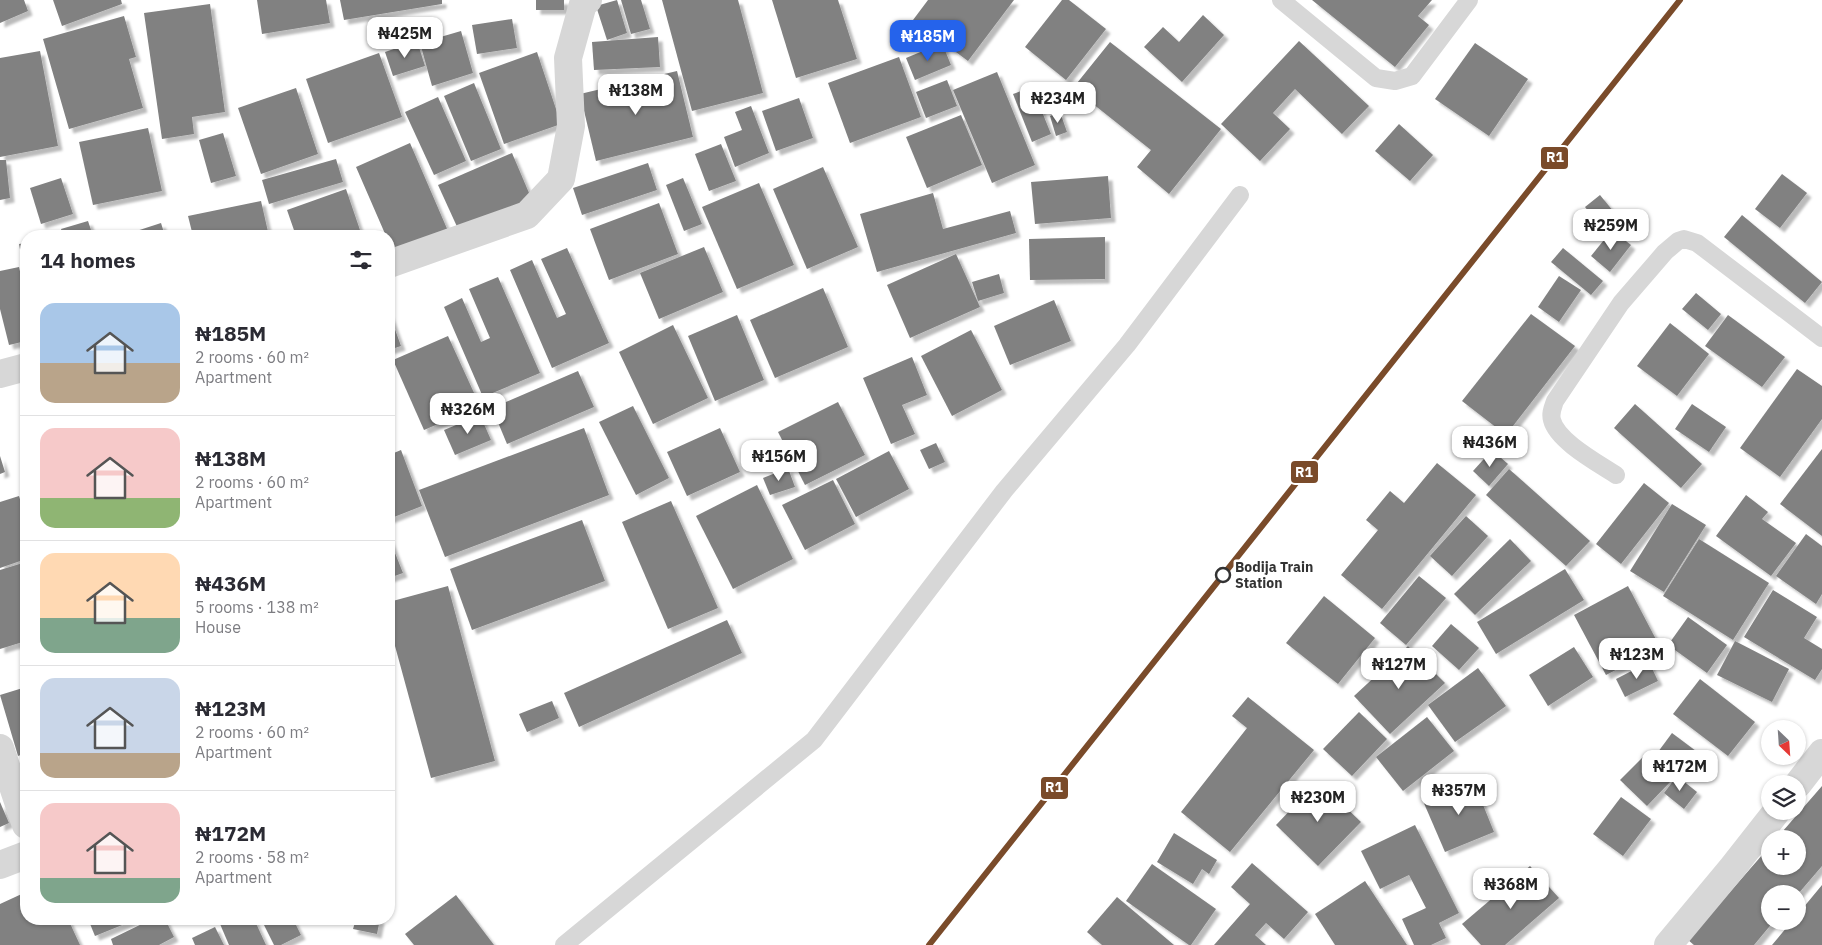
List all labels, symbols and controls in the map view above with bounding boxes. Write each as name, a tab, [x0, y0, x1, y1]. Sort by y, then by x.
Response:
pin: ₦425M	[370, 17, 440, 59]
pin: ₦185M	[893, 20, 963, 62]
text: ₦425M	[378, 23, 432, 43]
text: ₦185M	[901, 26, 955, 46]
pin: ₦138M	[601, 74, 671, 116]
text: ₦138M	[609, 80, 663, 100]
pin: ₦234M	[1023, 82, 1093, 124]
text: ₦234M	[1031, 88, 1085, 108]
line badge: R1	[1540, 146, 1569, 170]
text: R1	[1546, 148, 1565, 166]
pin: ₦259M	[1576, 208, 1646, 251]
text: ₦259M	[1584, 215, 1638, 235]
text: 14 homes	[40, 246, 136, 274]
icon: filters	[347, 246, 375, 274]
text: ₦185M	[195, 319, 266, 347]
icon: home	[80, 323, 140, 383]
text: 2 rooms · 60 m²	[195, 347, 309, 367]
text: Apartment	[195, 367, 272, 387]
pin: ₦326M	[433, 392, 503, 435]
text: ₦326M	[441, 399, 495, 419]
pin: ₦436M	[1455, 426, 1525, 468]
text: ₦436M	[1463, 432, 1517, 452]
pin: ₦156M	[744, 440, 814, 482]
text: ₦138M	[195, 444, 266, 472]
text: ₦156M	[752, 446, 806, 466]
icon: home	[80, 448, 140, 508]
line badge: R1	[1290, 460, 1319, 484]
text: R1	[1295, 463, 1314, 481]
text: 2 rooms · 60 m²	[195, 472, 309, 492]
text: Apartment	[195, 492, 272, 512]
place label: Bodija Train Station	[1235, 558, 1313, 592]
marker: Bodija Train Station	[1215, 567, 1231, 583]
text: ₦436M	[195, 569, 266, 597]
icon: home	[80, 573, 140, 633]
text: 5 rooms · 138 m²	[195, 597, 319, 617]
text: House	[195, 617, 241, 637]
pin: ₦123M	[1602, 638, 1672, 680]
text: ₦123M	[1610, 644, 1664, 664]
pin: ₦127M	[1364, 648, 1434, 690]
text: ₦127M	[1372, 654, 1426, 674]
text: ₦123M	[195, 694, 266, 722]
icon: home	[80, 698, 140, 758]
north arrow	[1761, 720, 1806, 765]
map controls	[1761, 720, 1806, 930]
text: 2 rooms · 60 m²	[195, 722, 309, 742]
text: Apartment	[195, 742, 272, 762]
pin: ₦172M	[1645, 750, 1715, 792]
text: ₦172M	[1653, 756, 1707, 776]
pin: ₦357M	[1424, 774, 1494, 816]
button: layers	[1761, 775, 1806, 820]
line badge: R1	[1040, 776, 1069, 800]
text: R1	[1045, 778, 1064, 796]
pin: ₦230M	[1283, 780, 1353, 823]
text: ₦357M	[1432, 780, 1486, 800]
text: ₦230M	[1291, 787, 1345, 807]
text: ₦172M	[195, 819, 266, 847]
icon: home	[80, 823, 140, 883]
button: +	[1761, 830, 1806, 875]
text: 2 rooms · 58 m²	[195, 847, 309, 867]
text: Apartment	[195, 867, 272, 887]
pin: ₦368M	[1476, 868, 1546, 910]
text: ₦368M	[1484, 874, 1538, 894]
button: −	[1761, 885, 1806, 930]

